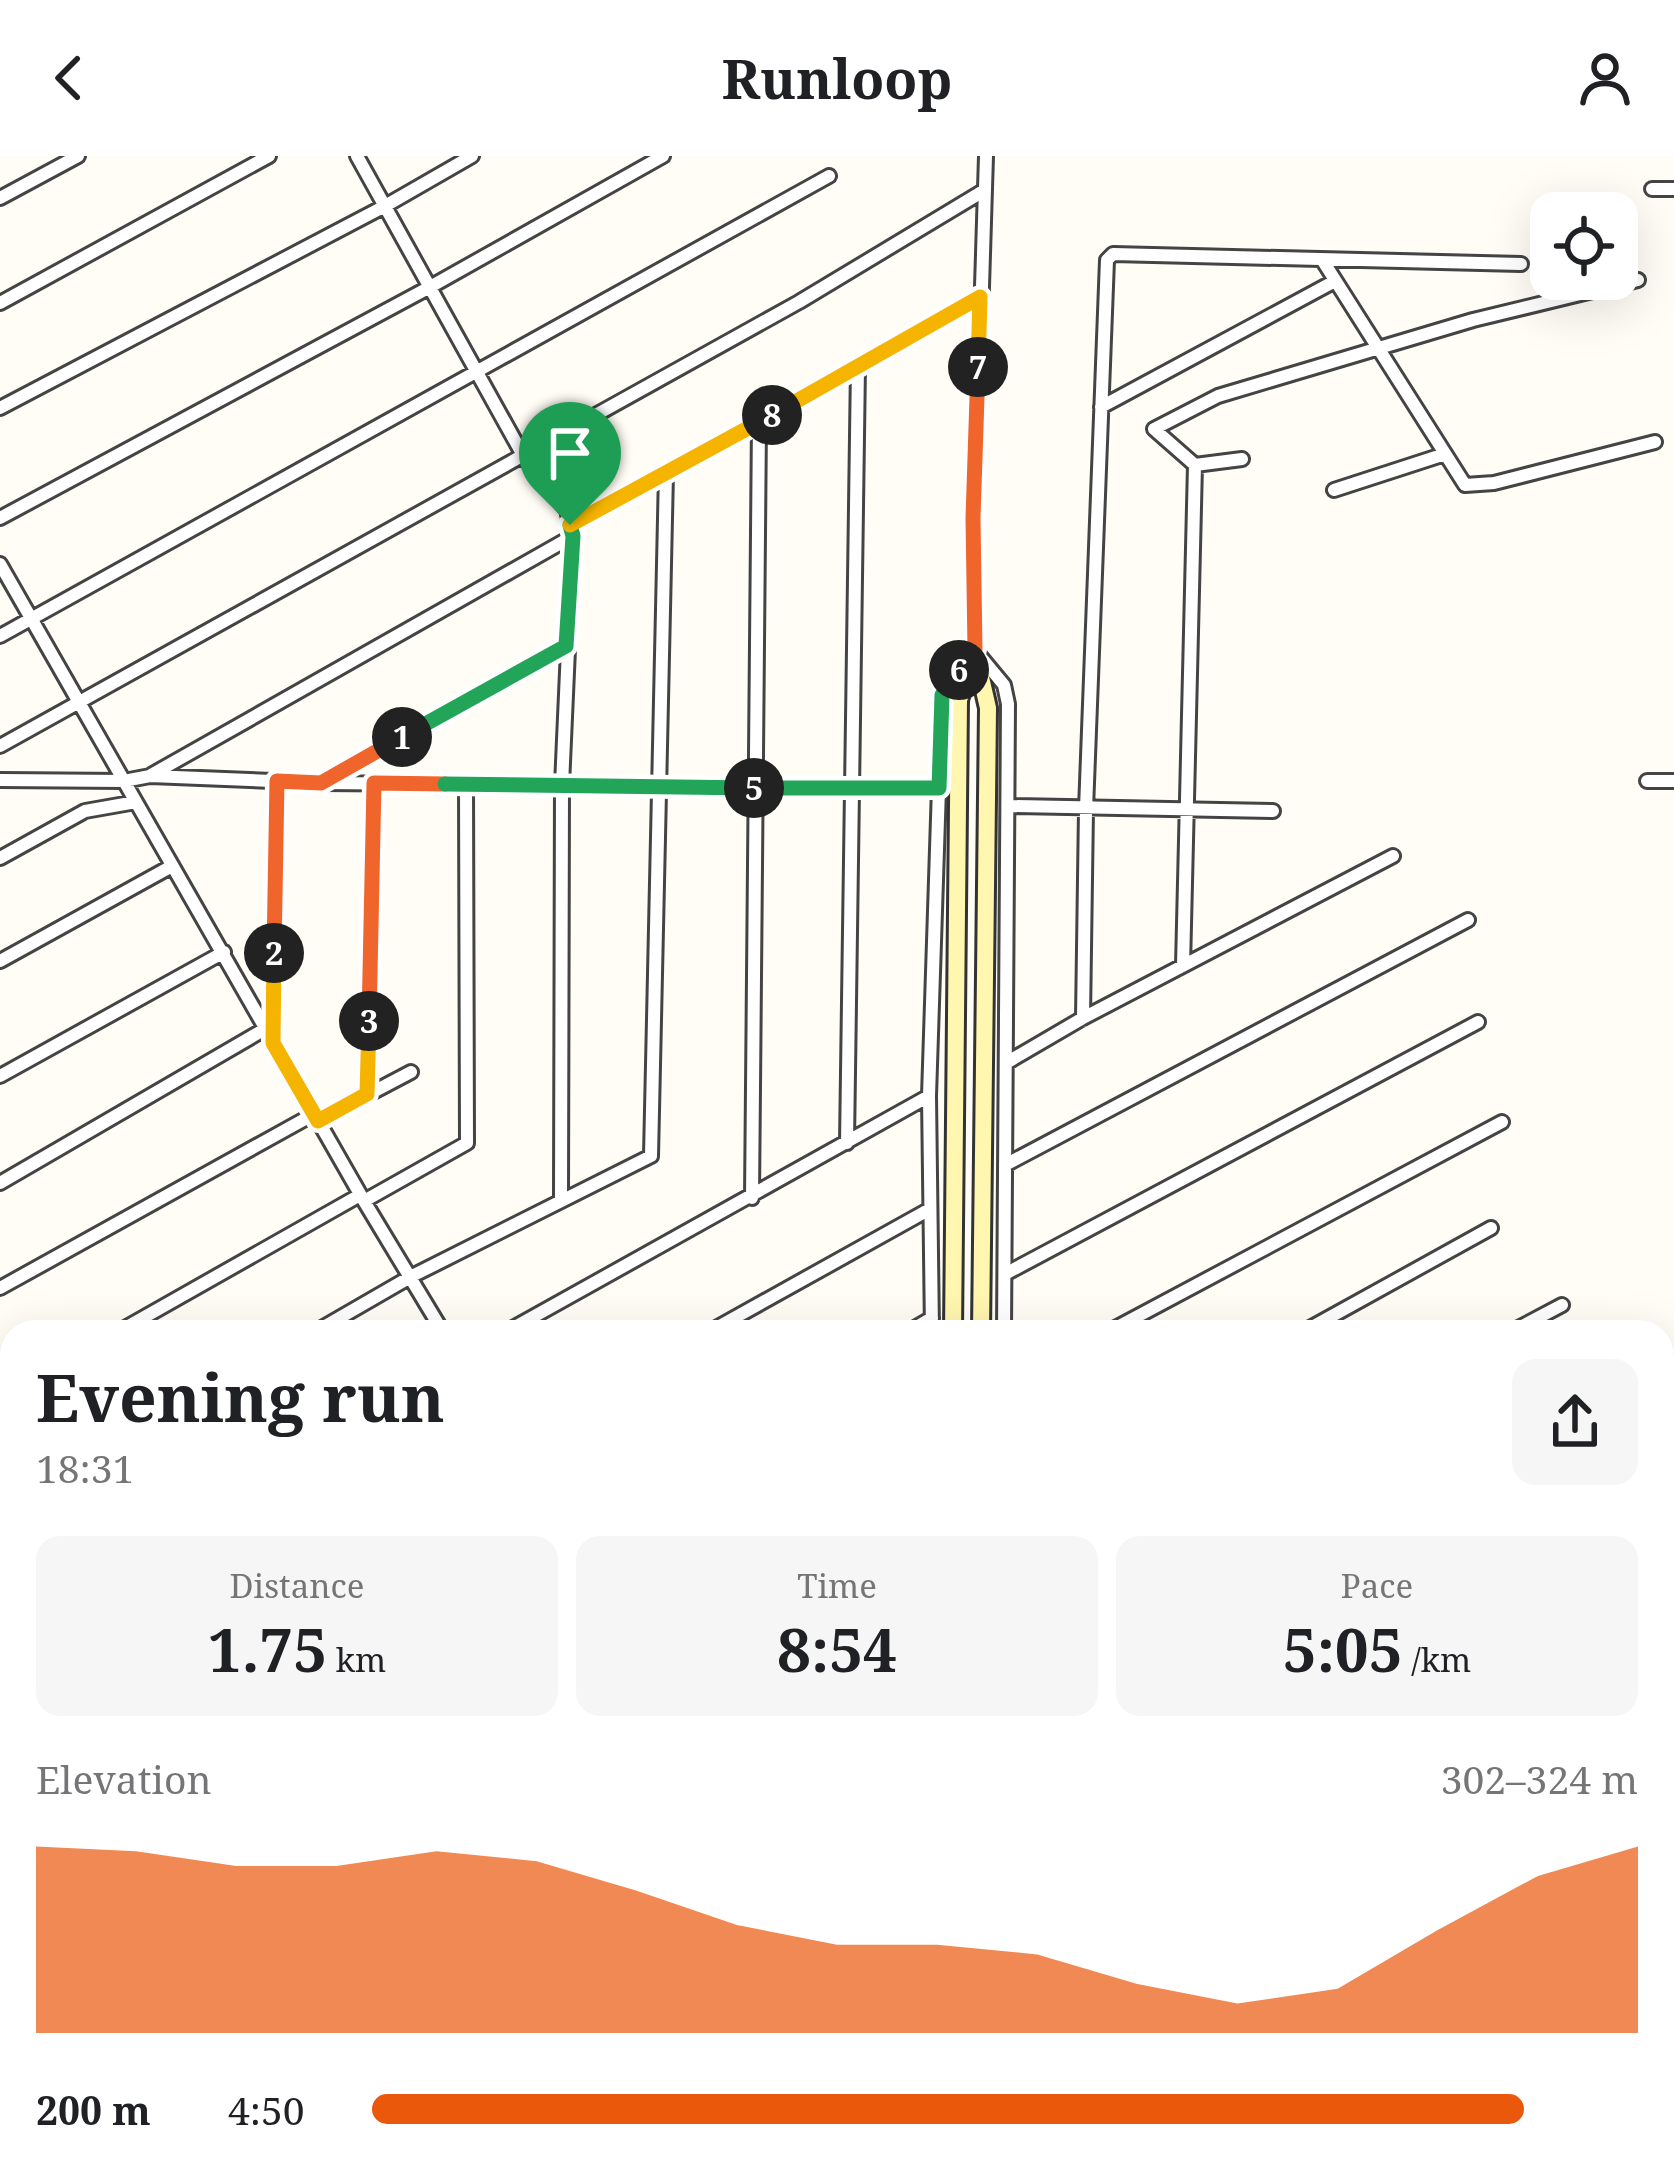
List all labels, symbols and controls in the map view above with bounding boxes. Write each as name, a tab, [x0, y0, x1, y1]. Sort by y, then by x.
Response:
text: Runloop	[722, 41, 952, 115]
icon: back	[36, 45, 102, 111]
icon: person	[1572, 45, 1638, 111]
map controls	[1530, 192, 1638, 300]
button: locate	[1530, 192, 1638, 300]
pin: 7	[948, 337, 1008, 397]
text: 7	[969, 344, 987, 389]
pin: 8	[742, 385, 802, 445]
text: 8	[763, 392, 781, 437]
pin	[519, 402, 621, 525]
icon: arrive	[537, 420, 603, 486]
pin: 6	[929, 640, 989, 700]
text: 6	[950, 647, 968, 692]
pin: 1	[372, 707, 432, 767]
text: 1	[393, 714, 411, 759]
pin: 5	[724, 758, 784, 818]
text: 5	[745, 765, 763, 810]
pin: 2	[244, 923, 304, 983]
text: 2	[265, 930, 283, 975]
pin: 3	[339, 991, 399, 1051]
text: 3	[360, 998, 378, 1043]
text: Evening run	[36, 1351, 445, 1441]
button: share	[1512, 1359, 1638, 1485]
text: 18:31	[36, 1441, 134, 1494]
text: Distance	[230, 1563, 364, 1608]
text: Time	[797, 1563, 877, 1608]
text: Pace	[1341, 1563, 1413, 1608]
text: 1.75	[208, 1608, 327, 1690]
text: 8:54	[777, 1608, 897, 1690]
text: 5:05	[1283, 1608, 1403, 1690]
text: km	[327, 1637, 386, 1682]
text: /km	[1403, 1637, 1471, 1682]
text: Elevation	[36, 1752, 212, 1805]
text: 302–324 m	[1441, 1752, 1638, 1805]
text: 200 m	[36, 2083, 151, 2136]
text: 4:50	[228, 2083, 305, 2136]

